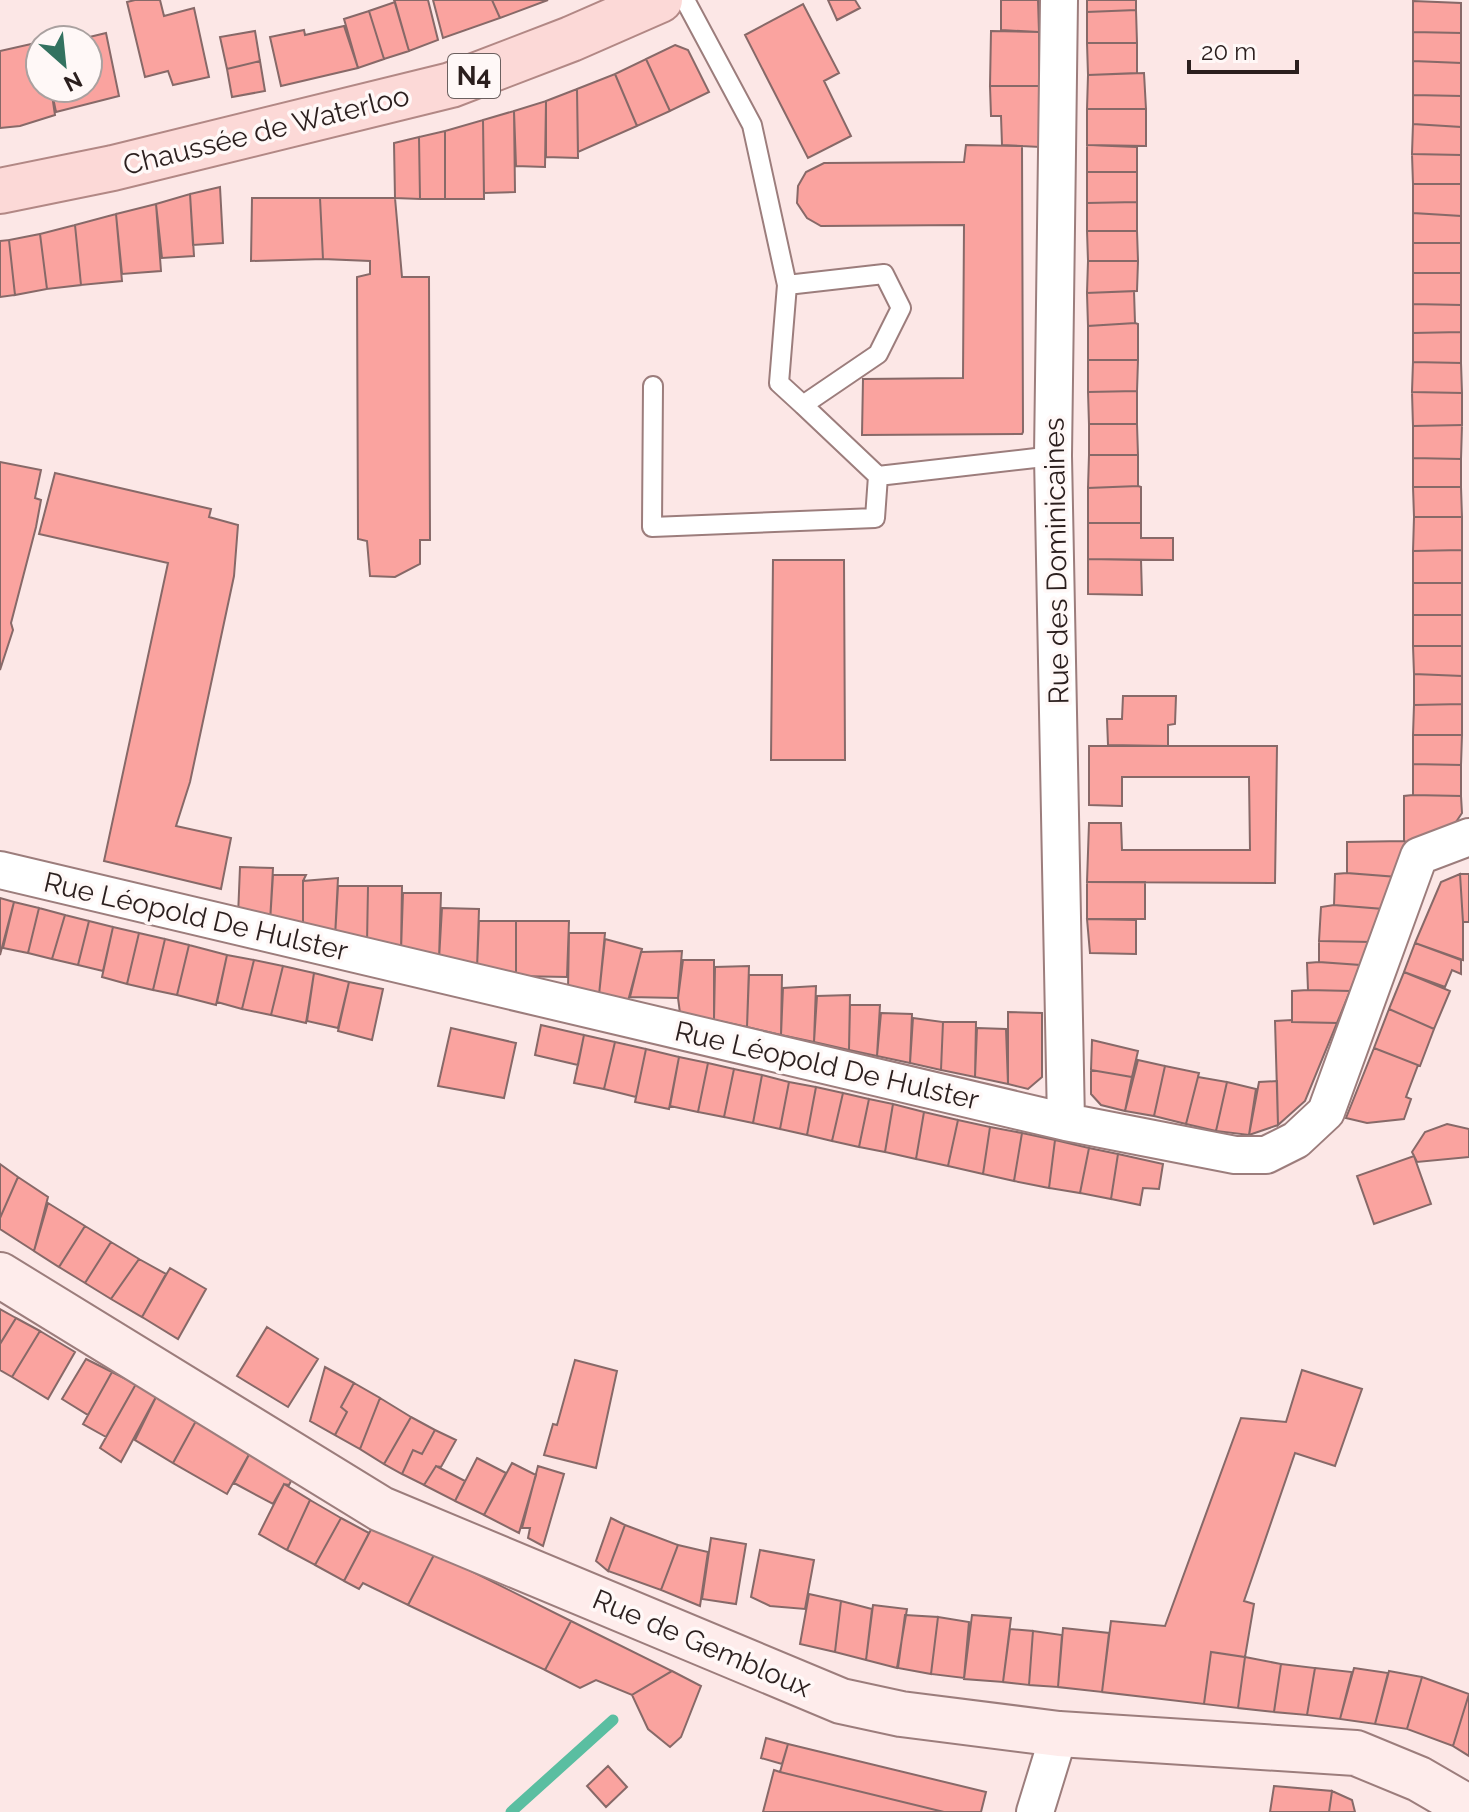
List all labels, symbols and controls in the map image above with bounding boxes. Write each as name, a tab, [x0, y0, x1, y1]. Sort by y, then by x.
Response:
north arrow	[24, 24, 104, 104]
scale bar	[1189, 24, 1297, 74]
text: 20 m	[1201, 37, 1256, 66]
road number: N4	[448, 54, 500, 98]
text: N	[60, 66, 86, 97]
street label: Chaussée de Waterloo	[120, 79, 413, 182]
street label: Rue des Dominicaines	[1038, 417, 1075, 705]
street label: Rue Léopold De Hulster	[41, 865, 351, 968]
street label: Rue Léopold De Hulster	[672, 1014, 982, 1117]
street label: Rue de Gembloux	[588, 1583, 816, 1704]

